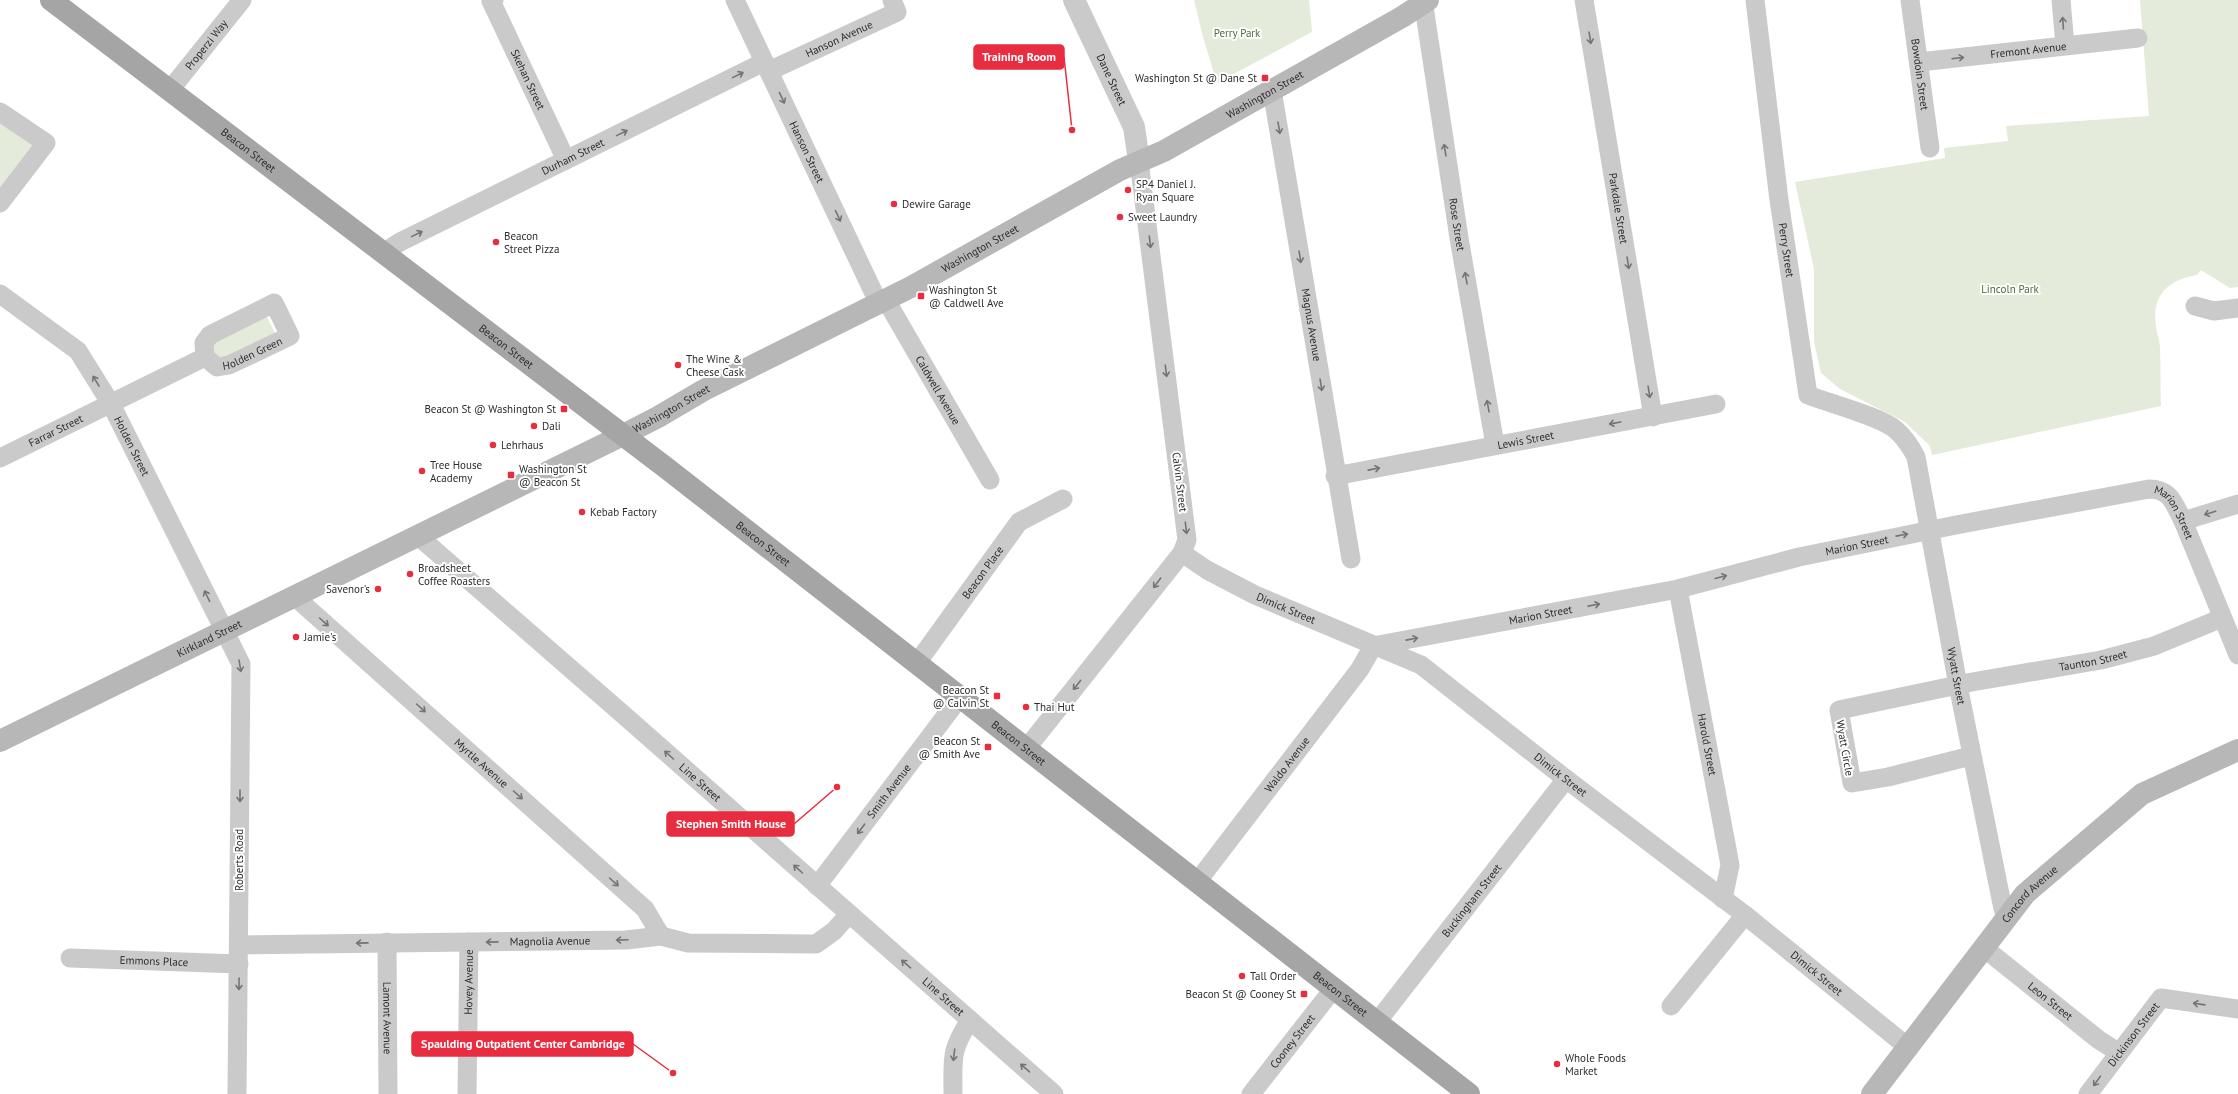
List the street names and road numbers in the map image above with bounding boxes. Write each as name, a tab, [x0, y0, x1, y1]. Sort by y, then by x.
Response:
street label: Properzi Way	[182, 16, 231, 73]
street label: Hanson Avenue	[803, 17, 875, 60]
street label: Bowdoin Street	[1908, 38, 1932, 111]
street label: Fremont Avenue	[1989, 39, 2068, 61]
street label: Skehan Street	[508, 47, 548, 112]
street label: Dane Street	[1093, 52, 1130, 108]
street label: Washington Street	[1224, 67, 1306, 122]
street label: Hanson Street	[786, 119, 828, 185]
street label: Beacon Street	[218, 125, 279, 176]
street label: Durham Street	[539, 135, 607, 178]
street label: Parkdale Street	[1606, 172, 1631, 245]
street label: Rose Street	[1446, 197, 1468, 252]
street label: Washington Street	[939, 221, 1021, 276]
street label: Perry Street	[1775, 222, 1797, 278]
street label: Magnus Avenue	[1299, 287, 1325, 363]
street label: Beacon Street	[476, 321, 537, 372]
street label: Holden Green	[221, 334, 284, 373]
street label: Caldwell Avenue	[913, 353, 964, 428]
street label: Washington Street	[630, 381, 712, 436]
street label: Farrar Street	[26, 411, 85, 450]
street label: Holden Street	[111, 414, 153, 479]
street label: Lewis Street	[1496, 428, 1555, 452]
street label: Calvin Street	[1169, 451, 1191, 513]
street label: Marion Street	[2153, 482, 2197, 542]
street label: Beacon Street	[733, 518, 793, 569]
street label: Marion Street	[1824, 532, 1890, 558]
street label: Beacon Place	[959, 543, 1007, 602]
street label: Dimick Street	[1254, 589, 1318, 627]
street label: Marion Street	[1508, 602, 1573, 627]
street label: Kirkland Street	[174, 616, 244, 660]
street label: Wyatt Street	[1944, 646, 1969, 706]
street label: Taunton Street	[2058, 646, 2129, 674]
street label: Harold Street	[1695, 712, 1720, 777]
street label: Beacon Street	[989, 717, 1049, 769]
street label: Wyatt Circle	[1833, 719, 1857, 778]
street label: Waldo Avenue	[1261, 734, 1313, 795]
street label: Myrtle Avenue	[451, 735, 511, 791]
street label: Dimick Street	[1531, 750, 1590, 800]
street label: Line Street	[676, 760, 724, 805]
street label: Smith Avenue	[864, 761, 914, 821]
street label: Roberts Road	[232, 829, 246, 891]
street label: Buckingham Street	[1439, 861, 1505, 940]
street label: Concord Avenue	[1999, 862, 2061, 926]
street label: Magnolia Avenue	[510, 933, 591, 949]
street label: Dimick Street	[1788, 948, 1846, 999]
street label: Hovey Avenue	[461, 949, 476, 1015]
street label: Emmons Place	[119, 953, 189, 969]
street label: Beacon Street	[1310, 968, 1371, 1019]
street label: Line Street	[919, 974, 967, 1019]
street label: Leon Street	[2025, 979, 2076, 1023]
street label: Lamont Avenue	[380, 982, 395, 1055]
street label: Dickinson Street	[2105, 999, 2162, 1069]
street label: Cooney Street	[1267, 1011, 1318, 1071]

